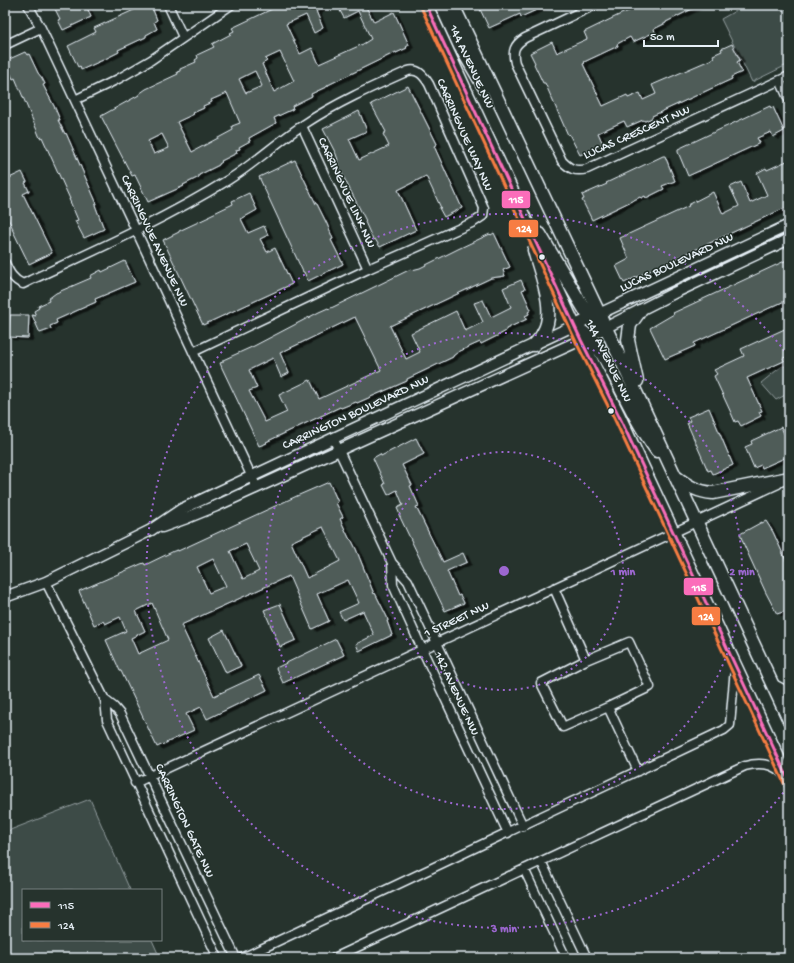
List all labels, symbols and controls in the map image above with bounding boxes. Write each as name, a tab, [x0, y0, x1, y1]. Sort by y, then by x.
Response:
street label: 144 AVENUE NW	[445, 22, 497, 111]
scale bar	[644, 22, 718, 48]
text: 50 m	[650, 31, 675, 45]
street label: CARRINGVUE WAY NW	[432, 76, 496, 194]
street label: LUCAS CRESCENT NW	[581, 103, 693, 163]
street label: CARRINGVUE LINK NW	[314, 135, 378, 251]
street label: CARRINGVUE AVENUE NW	[117, 173, 191, 309]
line badge: 115	[501, 190, 531, 209]
text: 115	[508, 195, 524, 207]
line badge: 124	[508, 219, 539, 238]
text: 124	[515, 224, 532, 236]
street label: LUCAS BOULEVARD NW	[618, 230, 736, 296]
unlabelled marker	[537, 252, 547, 262]
street label: 144 AVENUE NW	[581, 316, 635, 405]
street label: CARRINGTON BOULEVARD NW	[280, 372, 432, 454]
unlabelled marker	[606, 406, 616, 416]
centre of rings	[497, 564, 511, 578]
text: 1 min	[610, 566, 636, 580]
text: 2 min	[729, 566, 755, 580]
line badge: 115	[683, 577, 714, 596]
text: 115	[691, 583, 707, 595]
street label: 1 STREET NW	[421, 598, 492, 642]
line badge: 124	[691, 606, 721, 626]
text: 124	[697, 612, 714, 624]
street label: 142 AVENUE NW	[430, 649, 482, 738]
street label: CARRINGTON GATE NW	[151, 762, 217, 880]
legend	[22, 889, 162, 941]
text: 115	[57, 900, 74, 914]
text: 124	[57, 920, 75, 934]
text: 3 min	[490, 923, 517, 937]

